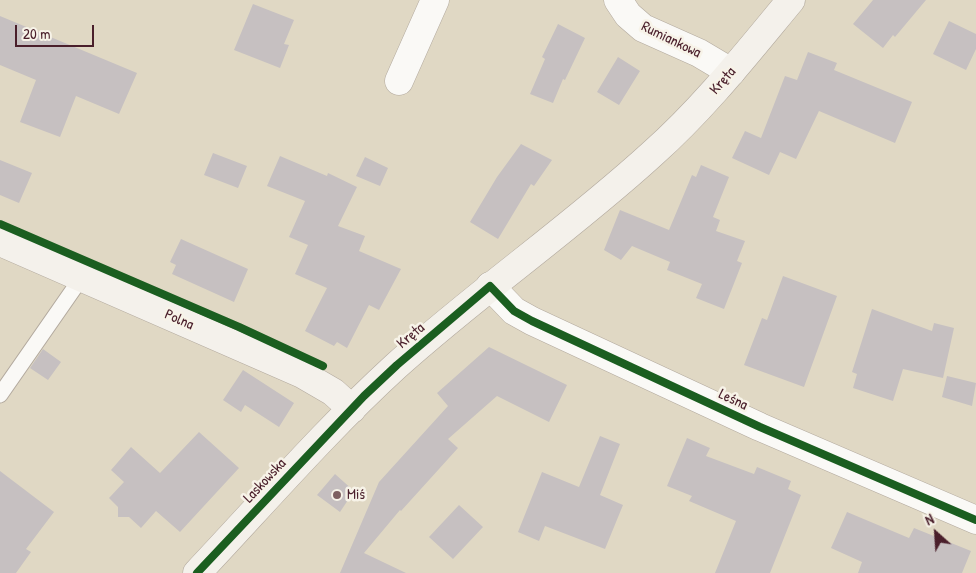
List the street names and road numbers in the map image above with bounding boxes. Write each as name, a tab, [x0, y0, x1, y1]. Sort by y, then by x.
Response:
street label: Rumiankowa	[638, 18, 704, 62]
street label: Kręta	[706, 64, 740, 98]
street label: Polna	[162, 306, 196, 334]
street label: Kręta	[393, 319, 429, 353]
street label: Leśna	[716, 386, 750, 414]
street label: Laskowska	[240, 455, 290, 507]

